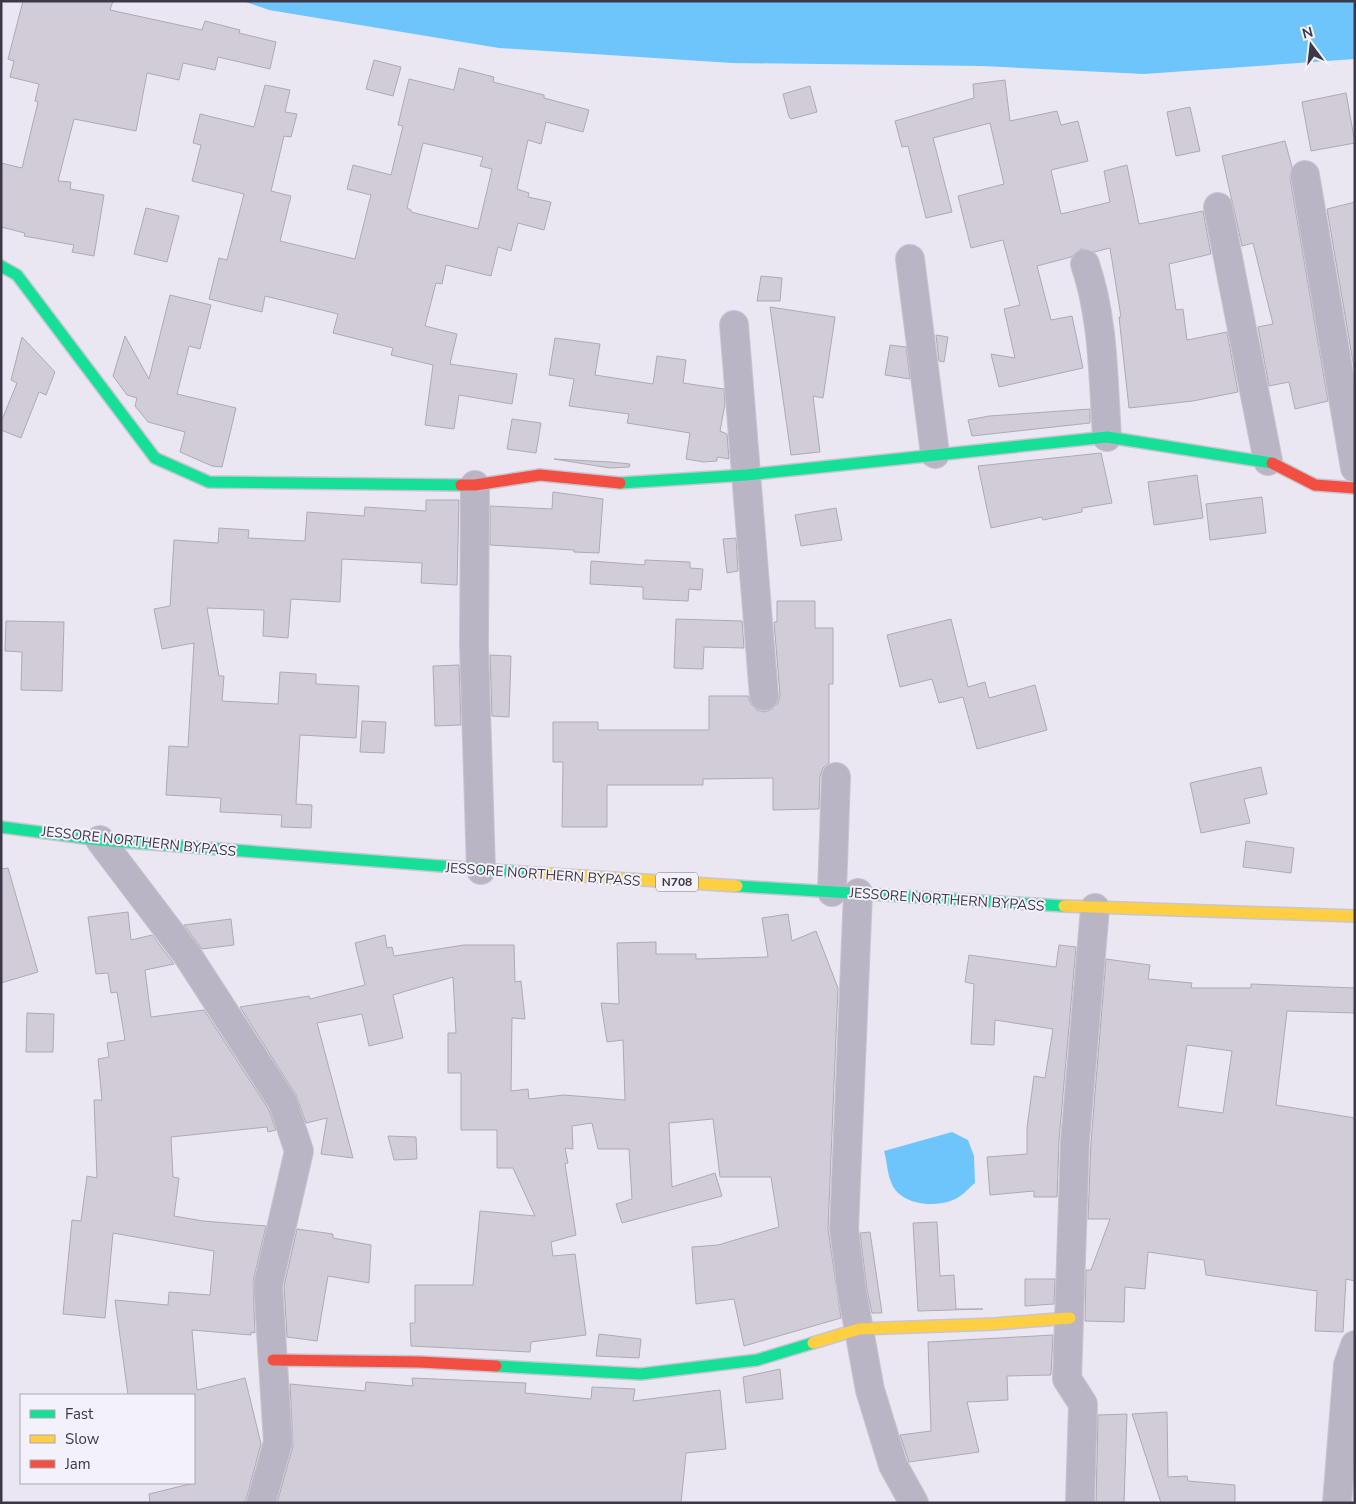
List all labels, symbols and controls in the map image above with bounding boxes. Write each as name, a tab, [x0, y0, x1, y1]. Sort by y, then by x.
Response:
north arrow	[1286, 20, 1336, 70]
text: N	[1300, 22, 1315, 43]
street label: JESSORE NORTHERN BYPASS	[40, 822, 238, 861]
street label: JESSORE NORTHERN BYPASS	[444, 858, 641, 891]
road number: N708	[656, 872, 698, 892]
street label: JESSORE NORTHERN BYPASS	[848, 883, 1045, 916]
legend	[20, 1394, 195, 1484]
text: Fast	[65, 1404, 94, 1424]
text: Slow	[65, 1429, 100, 1449]
text: Jam	[64, 1454, 91, 1474]

